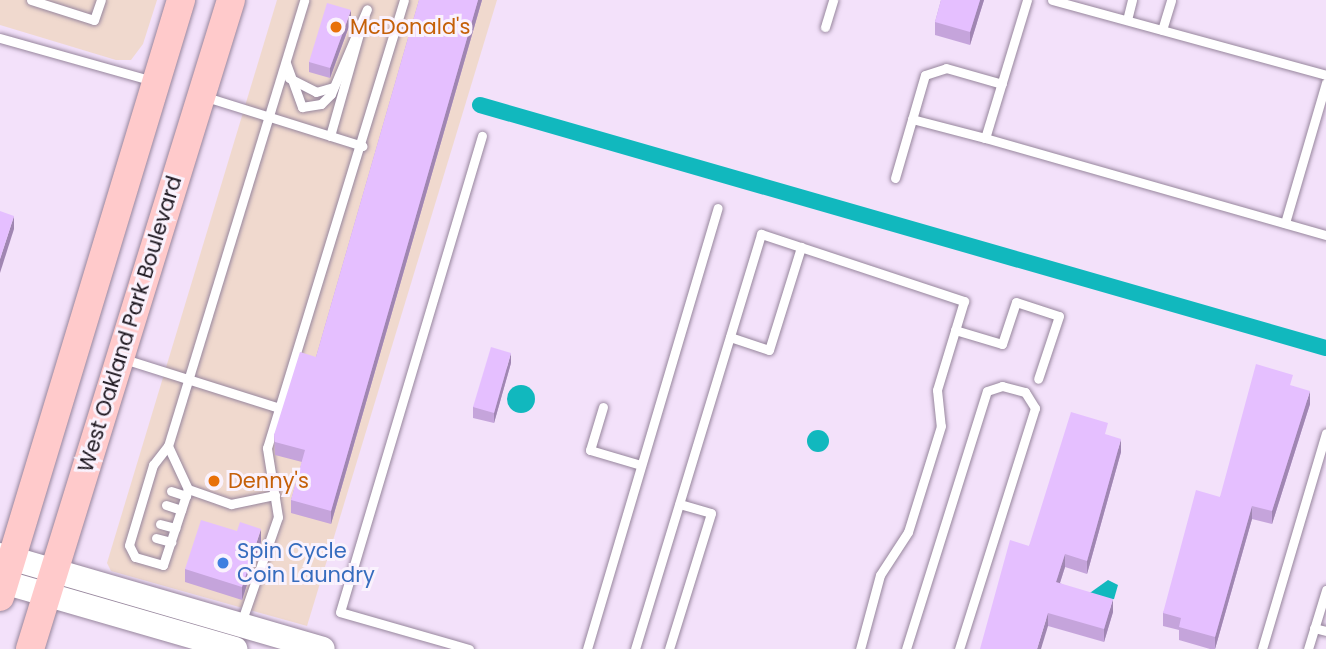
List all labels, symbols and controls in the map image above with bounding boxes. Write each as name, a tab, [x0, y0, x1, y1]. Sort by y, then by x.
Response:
place label: McDonald's	[350, 14, 470, 40]
marker: McDonald's	[328, 19, 344, 35]
street label: West Oakland Park Boulevard	[73, 173, 187, 475]
place label: Denny's	[228, 468, 309, 494]
marker: Denny's	[206, 473, 222, 489]
place label: Spin Cycle Coin Laundry	[237, 538, 375, 588]
marker: Spin Cycle Coin Laundry	[215, 555, 231, 571]

